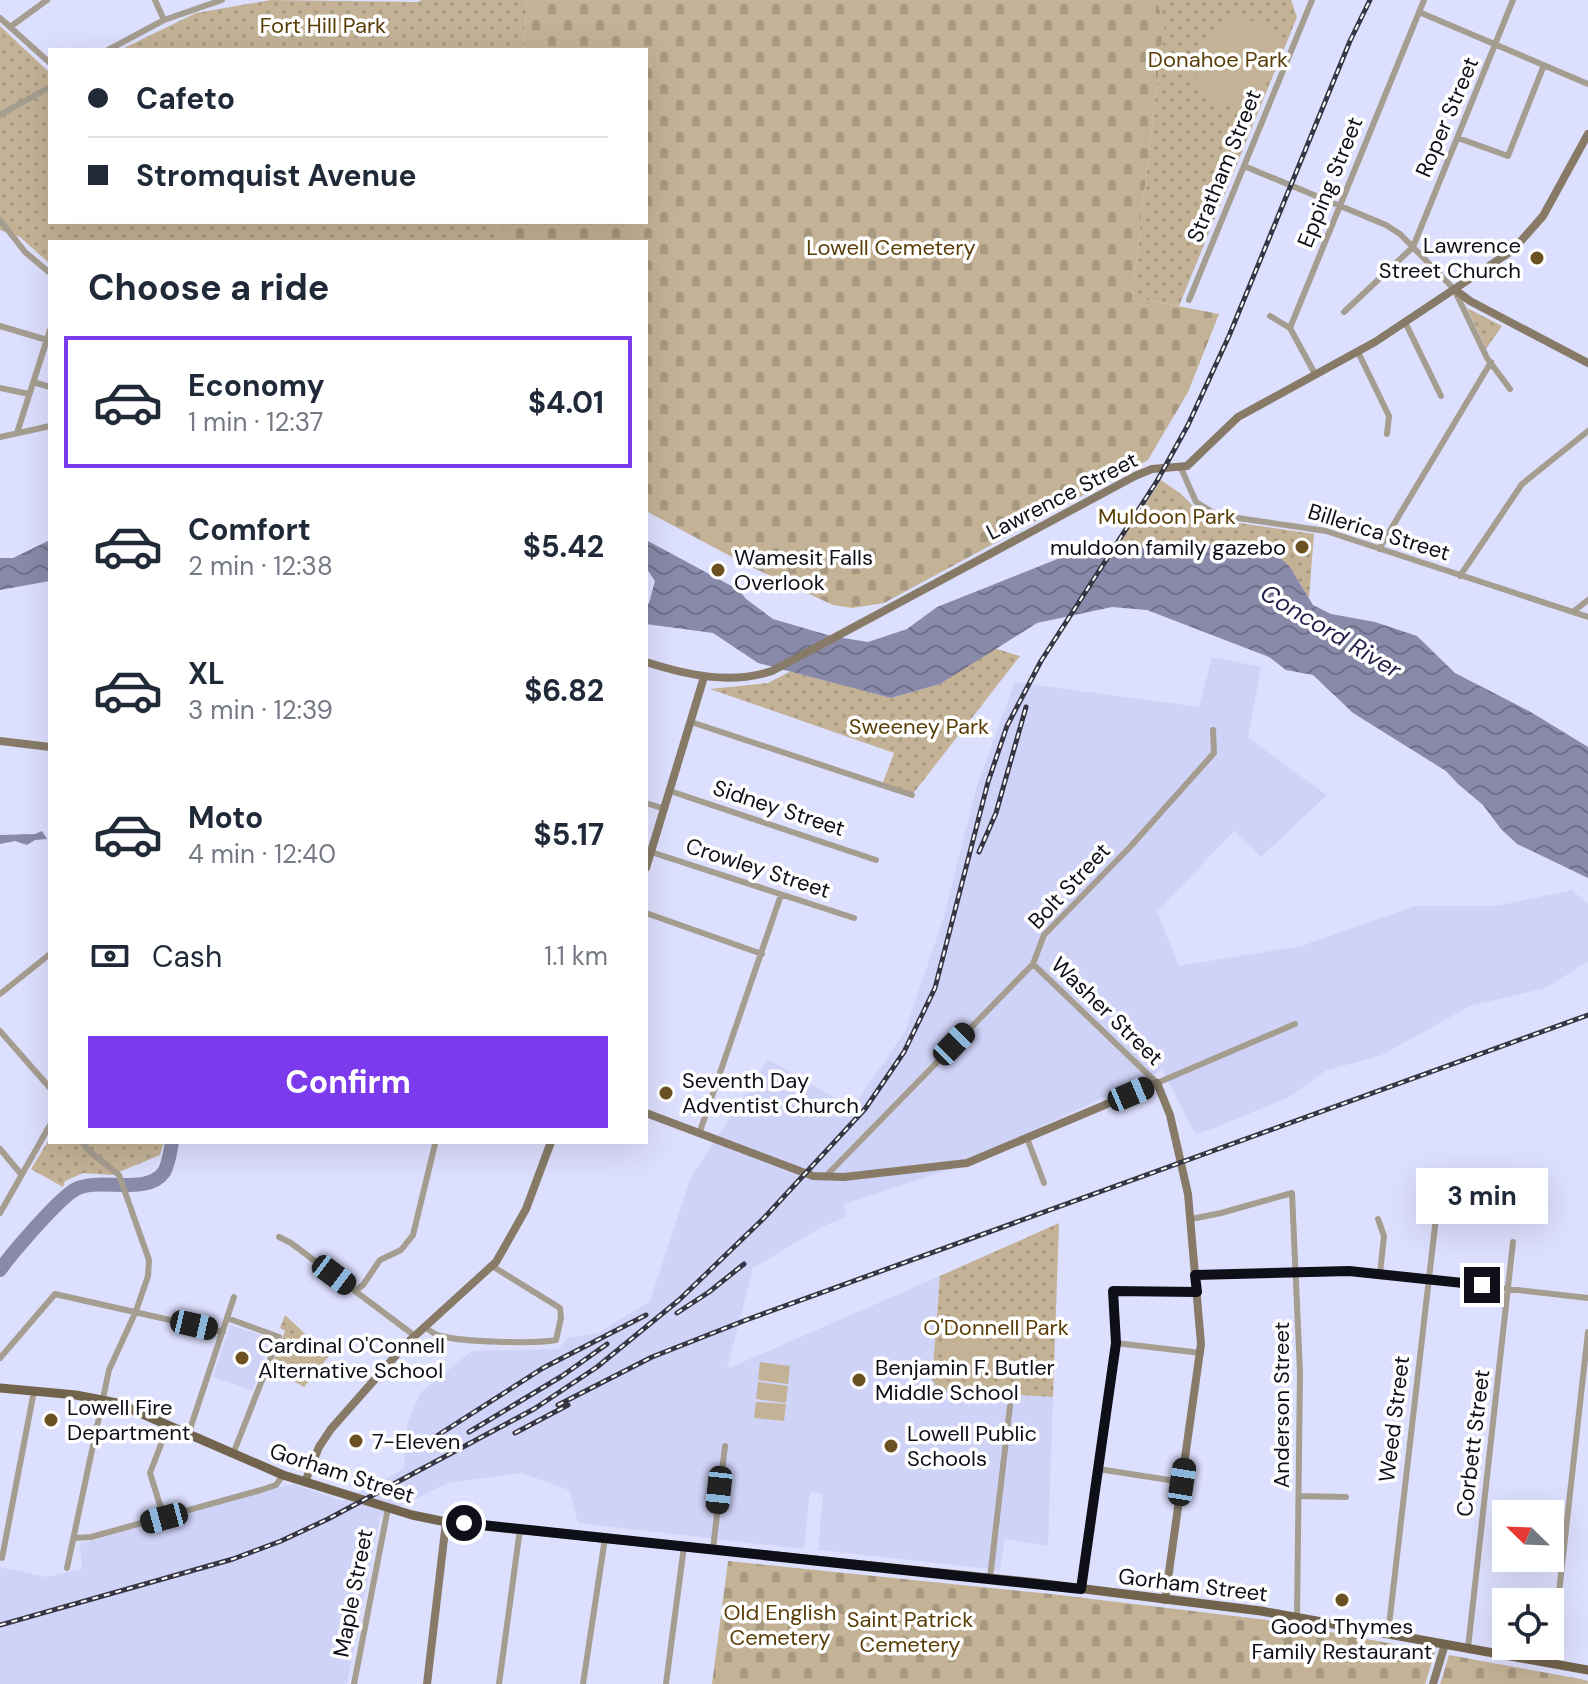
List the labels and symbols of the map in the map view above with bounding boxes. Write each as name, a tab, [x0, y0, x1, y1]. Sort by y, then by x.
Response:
park label: Fort Hill Park	[260, 11, 386, 40]
park label: Donahoe Park	[1148, 45, 1288, 74]
street label: Roper Street	[1409, 52, 1485, 182]
street label: Stratham Street	[1180, 85, 1268, 247]
street label: Epping Street	[1291, 112, 1369, 252]
place label: Lawrence Street Church	[1379, 231, 1521, 285]
park label: Lowell Cemetery	[806, 233, 976, 262]
marker: Lawrence Street Church	[1528, 249, 1546, 267]
street label: Lawrence Street	[981, 445, 1143, 547]
street label: Billerica Street	[1304, 497, 1454, 567]
park label: Muldoon Park	[1098, 502, 1236, 531]
place label: muldoon family gazebo	[1050, 533, 1286, 562]
marker: muldoon family gazebo	[1293, 538, 1311, 556]
place label: Wamesit Falls Overlook	[734, 543, 873, 597]
marker: Wamesit Falls Overlook	[709, 561, 727, 579]
water label: Concord River	[1255, 577, 1408, 686]
park label: Sweeney Park	[849, 712, 989, 741]
street label: Sidney Street	[709, 773, 849, 843]
street label: Crowley Street	[682, 831, 834, 905]
street label: Bolt Street	[1022, 837, 1116, 935]
street label: Washer Street	[1045, 950, 1169, 1072]
car	[929, 1018, 979, 1070]
place label: Seventh Day Adventist Church	[682, 1066, 859, 1120]
car	[1104, 1074, 1158, 1114]
marker: Seventh Day Adventist Church	[657, 1084, 675, 1102]
callout: 3 min	[1416, 1169, 1548, 1225]
car	[308, 1251, 360, 1299]
route end	[1464, 1267, 1500, 1303]
car	[168, 1308, 220, 1342]
park label: O'Donnell Park	[923, 1313, 1069, 1342]
street label: Anderson Street	[1267, 1322, 1296, 1488]
place label: Cardinal O'Connell Alternative School	[258, 1331, 445, 1385]
marker: Cardinal O'Connell Alternative School	[233, 1349, 251, 1367]
place label: Benjamin F. Butler Middle School	[875, 1353, 1055, 1407]
street label: Weed Street	[1372, 1354, 1416, 1484]
street label: Corbett Street	[1450, 1368, 1496, 1518]
marker: Benjamin F. Butler Middle School	[850, 1371, 868, 1389]
place label: Lowell Fire Department	[67, 1393, 191, 1447]
marker: Lowell Fire Department	[42, 1411, 60, 1429]
place label: Lowell Public Schools	[907, 1419, 1037, 1473]
place label: 7-Eleven	[372, 1427, 460, 1456]
marker: 7-Eleven	[347, 1432, 365, 1450]
street label: Gorham Street	[266, 1436, 418, 1510]
marker: Lowell Public Schools	[882, 1437, 900, 1455]
car	[1166, 1456, 1198, 1508]
car	[705, 1465, 733, 1515]
car	[138, 1500, 190, 1536]
north arrow	[1492, 1500, 1564, 1572]
route start	[446, 1505, 482, 1541]
street label: Maple Street	[326, 1526, 380, 1660]
street label: Gorham Street	[1117, 1561, 1269, 1609]
marker: Good Thymes Family Restaurant	[1333, 1591, 1351, 1609]
park label: Old English Cemetery	[724, 1598, 836, 1652]
park label: Saint Patrick Cemetery	[847, 1605, 973, 1659]
place label: Good Thymes Family Restaurant	[1252, 1612, 1432, 1666]

